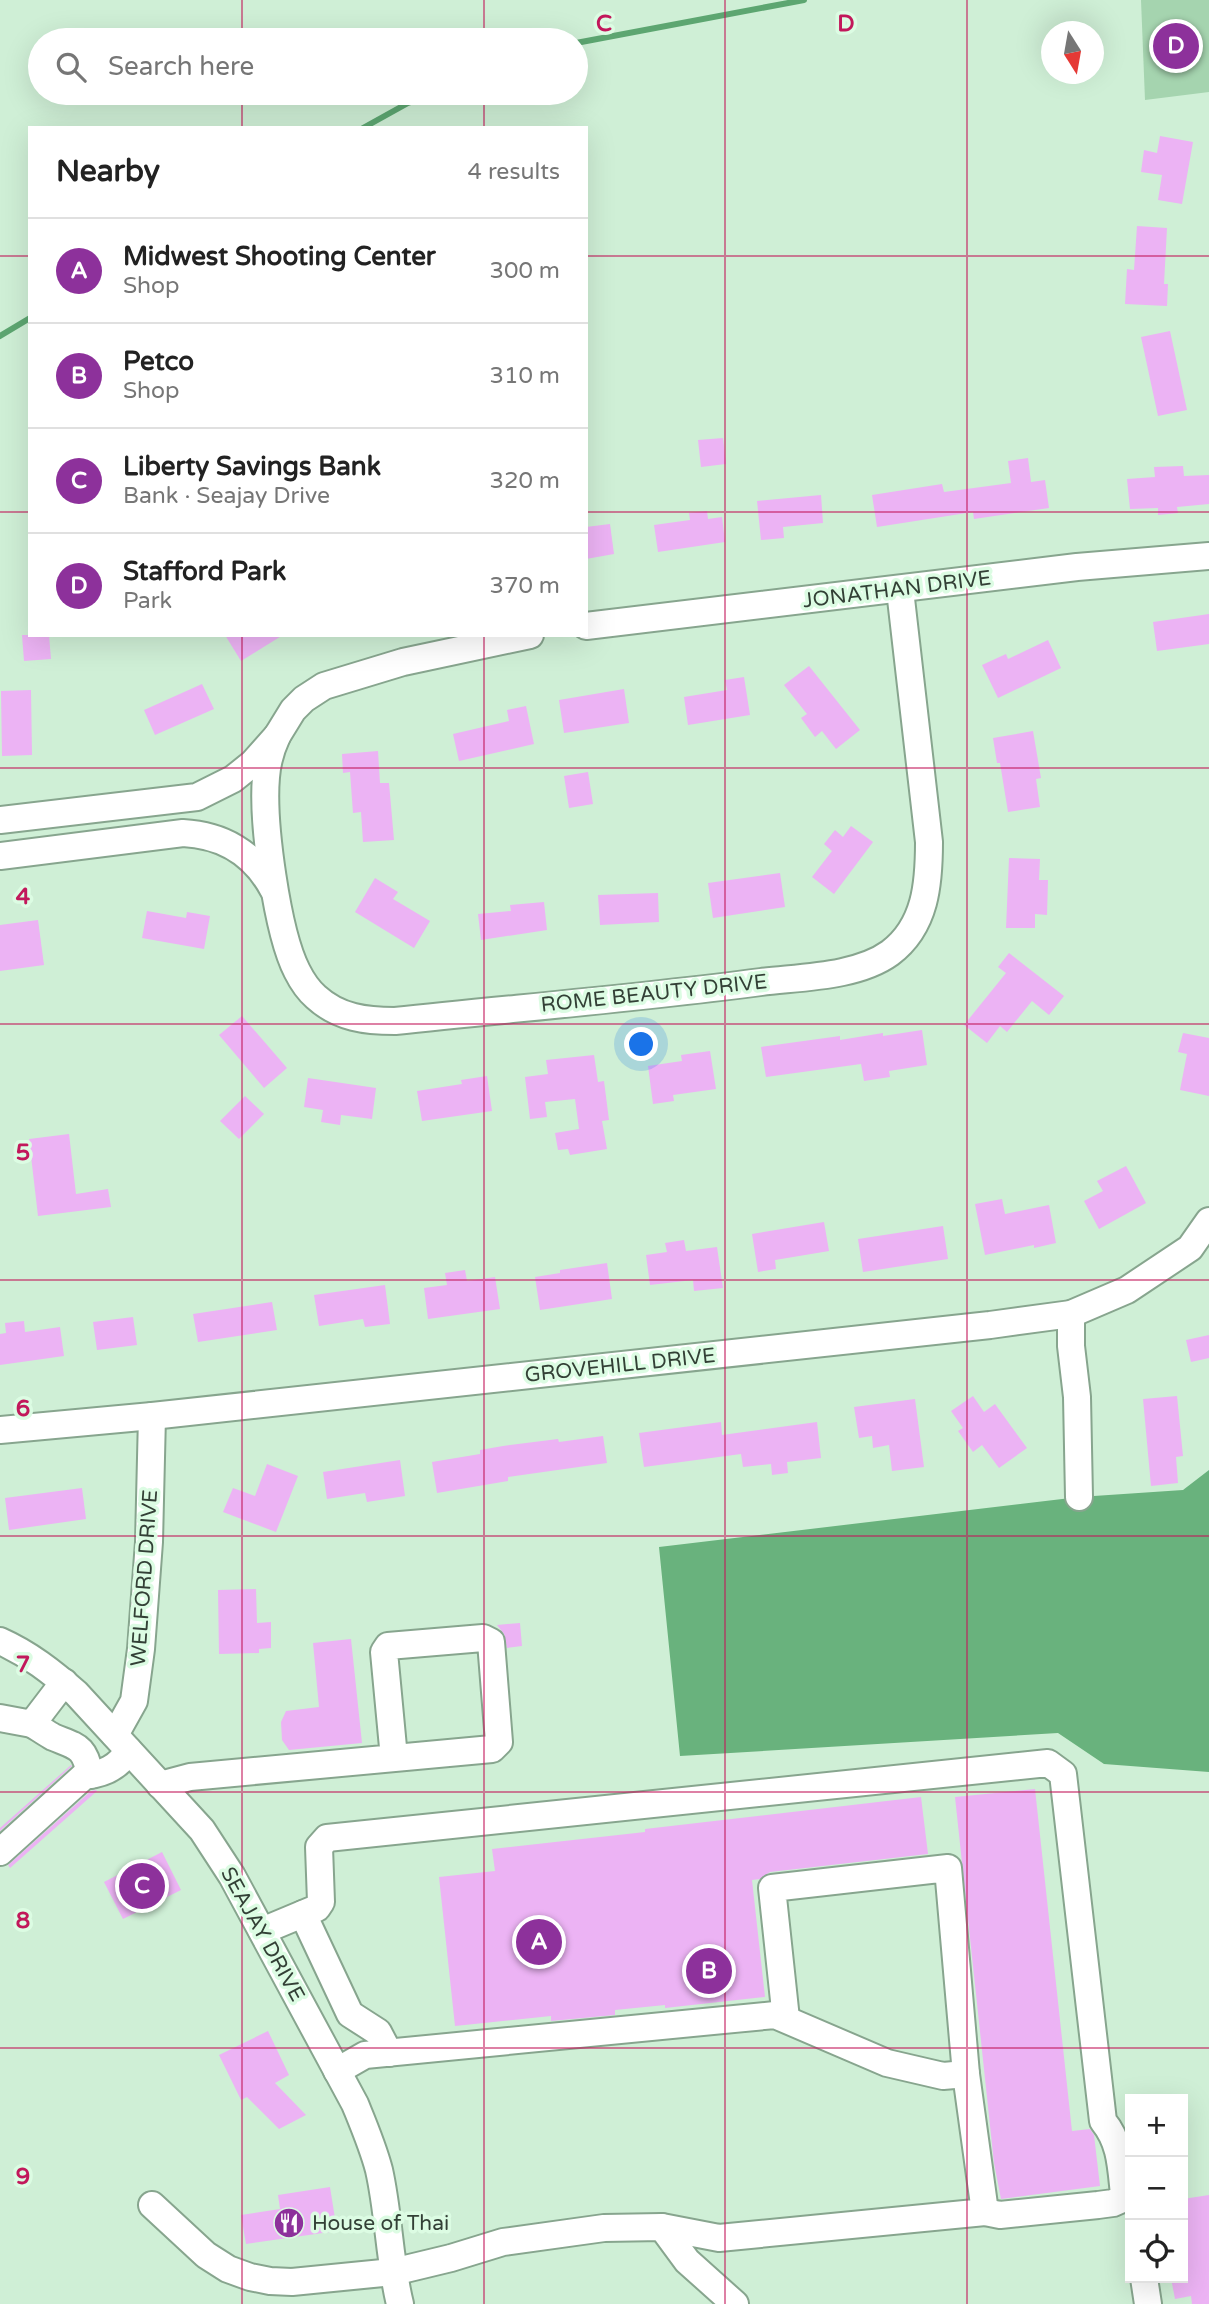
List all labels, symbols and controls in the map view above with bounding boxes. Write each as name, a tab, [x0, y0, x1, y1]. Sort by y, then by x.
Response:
text: C	[596, 10, 612, 38]
text: D	[837, 10, 855, 38]
pin: D	[1153, 20, 1199, 72]
north arrow	[1041, 21, 1104, 84]
search box	[28, 28, 588, 105]
icon: search	[52, 48, 90, 86]
text: Search here	[108, 51, 254, 82]
text: Nearby	[56, 153, 160, 190]
text: 4 results	[467, 158, 560, 186]
text: Midwest Shooting Center	[123, 241, 436, 272]
text: A	[70, 257, 88, 285]
text: 300 m	[490, 257, 560, 285]
text: Shop	[123, 272, 180, 300]
text: Petco	[123, 346, 194, 377]
text: B	[71, 362, 87, 390]
text: 310 m	[490, 362, 560, 390]
text: Shop	[123, 377, 180, 405]
text: Liberty Savings Bank	[123, 451, 381, 482]
text: C	[71, 467, 87, 495]
text: 320 m	[490, 467, 560, 495]
text: Bank · Seajay Drive	[123, 482, 330, 510]
text: Stafford Park	[123, 556, 286, 587]
street label: JONATHAN DRIVE	[802, 566, 993, 613]
text: D	[70, 572, 88, 600]
text: 370 m	[490, 572, 560, 600]
text: Park	[123, 587, 172, 615]
text: 4	[16, 883, 31, 911]
street label: ROME BEAUTY DRIVE	[540, 969, 769, 1018]
your location	[624, 1027, 658, 1061]
text: 5	[16, 1139, 30, 1167]
street label: GROVEHILL DRIVE	[523, 1343, 717, 1388]
text: 6	[16, 1395, 30, 1423]
street label: WELFORD DRIVE	[126, 1489, 163, 1667]
text: 7	[16, 1651, 30, 1679]
pin: C	[119, 1860, 165, 1912]
street label: SEAJAY DRIVE	[215, 1863, 310, 2006]
text: 8	[16, 1907, 30, 1935]
pin: A	[516, 1916, 562, 1968]
pin: B	[686, 1945, 732, 1997]
map controls	[1125, 2094, 1188, 2283]
button: +	[1125, 2094, 1188, 2157]
button: −	[1125, 2157, 1188, 2220]
text: 9	[16, 2163, 30, 2191]
restaurant icon: House of Thai	[272, 2206, 306, 2240]
place label: House of Thai	[312, 2211, 449, 2236]
button: locate	[1125, 2220, 1188, 2283]

